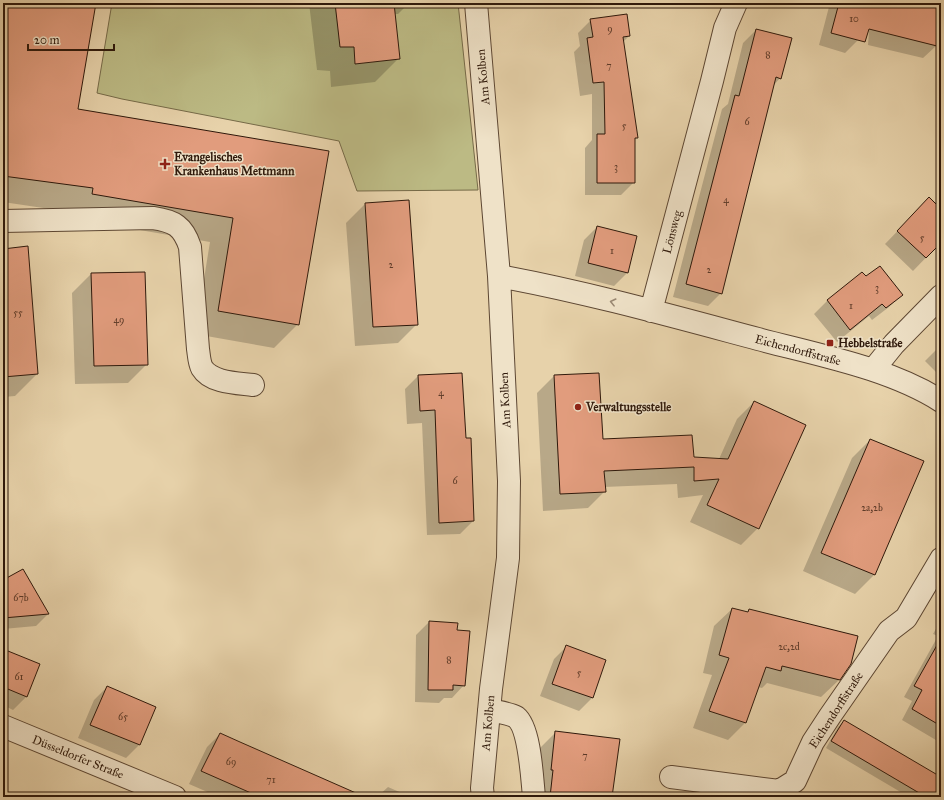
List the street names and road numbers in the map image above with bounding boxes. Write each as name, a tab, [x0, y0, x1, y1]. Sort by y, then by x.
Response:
street label: Am Kolben	[474, 48, 492, 106]
street label: Lönsweg	[660, 208, 686, 255]
street label: Eichendorffstraße	[754, 332, 842, 368]
street label: Am Kolben	[497, 371, 514, 429]
street label: Eichendorffstraße	[806, 669, 866, 751]
street label: Am Kolben	[479, 694, 497, 752]
street label: Düsseldorfer Straße	[30, 732, 126, 782]

